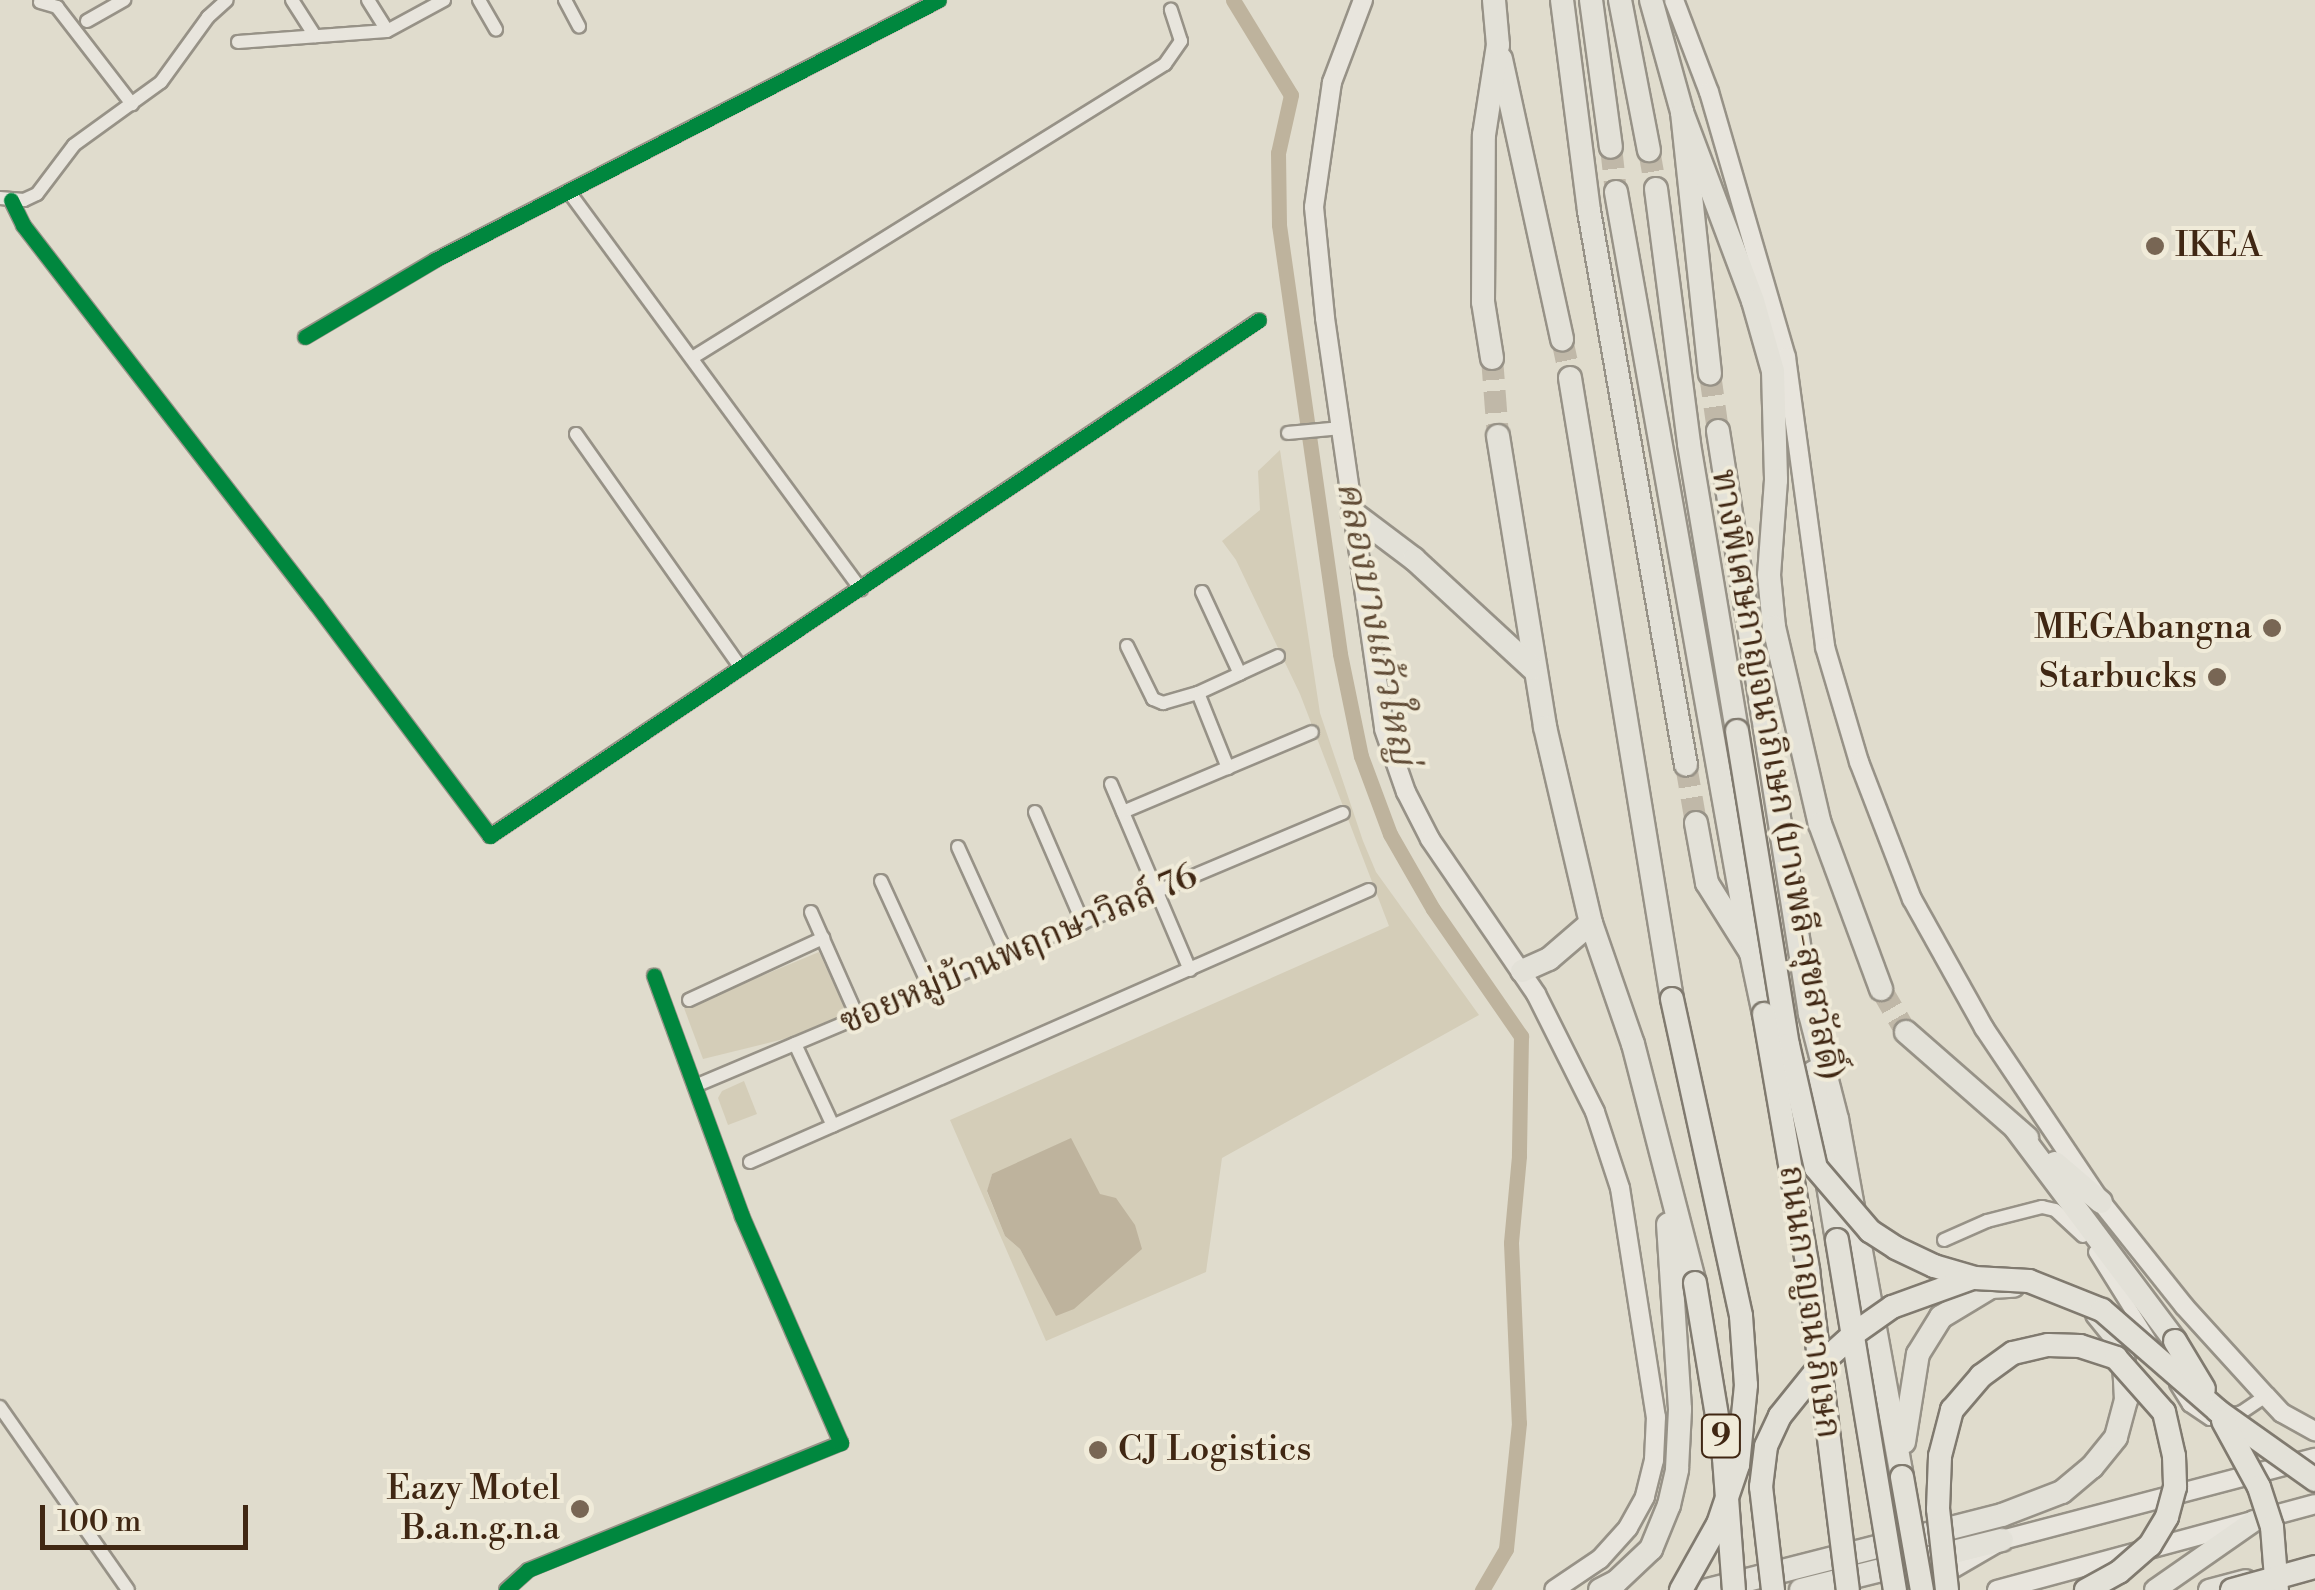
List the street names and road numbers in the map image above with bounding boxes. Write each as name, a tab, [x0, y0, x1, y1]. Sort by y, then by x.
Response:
street label: ทางพิเศษกาญจนาภิเษก (บางพลี-สุขสวัสดิ์)	[1702, 466, 1850, 1084]
street label: ซอยหมู่บ้านพฤกษาวิลล์ 76	[834, 856, 1204, 1044]
street label: ถนนกาญจนาภิเษก	[1769, 1163, 1849, 1441]
road number: 9	[1698, 1409, 1744, 1463]

